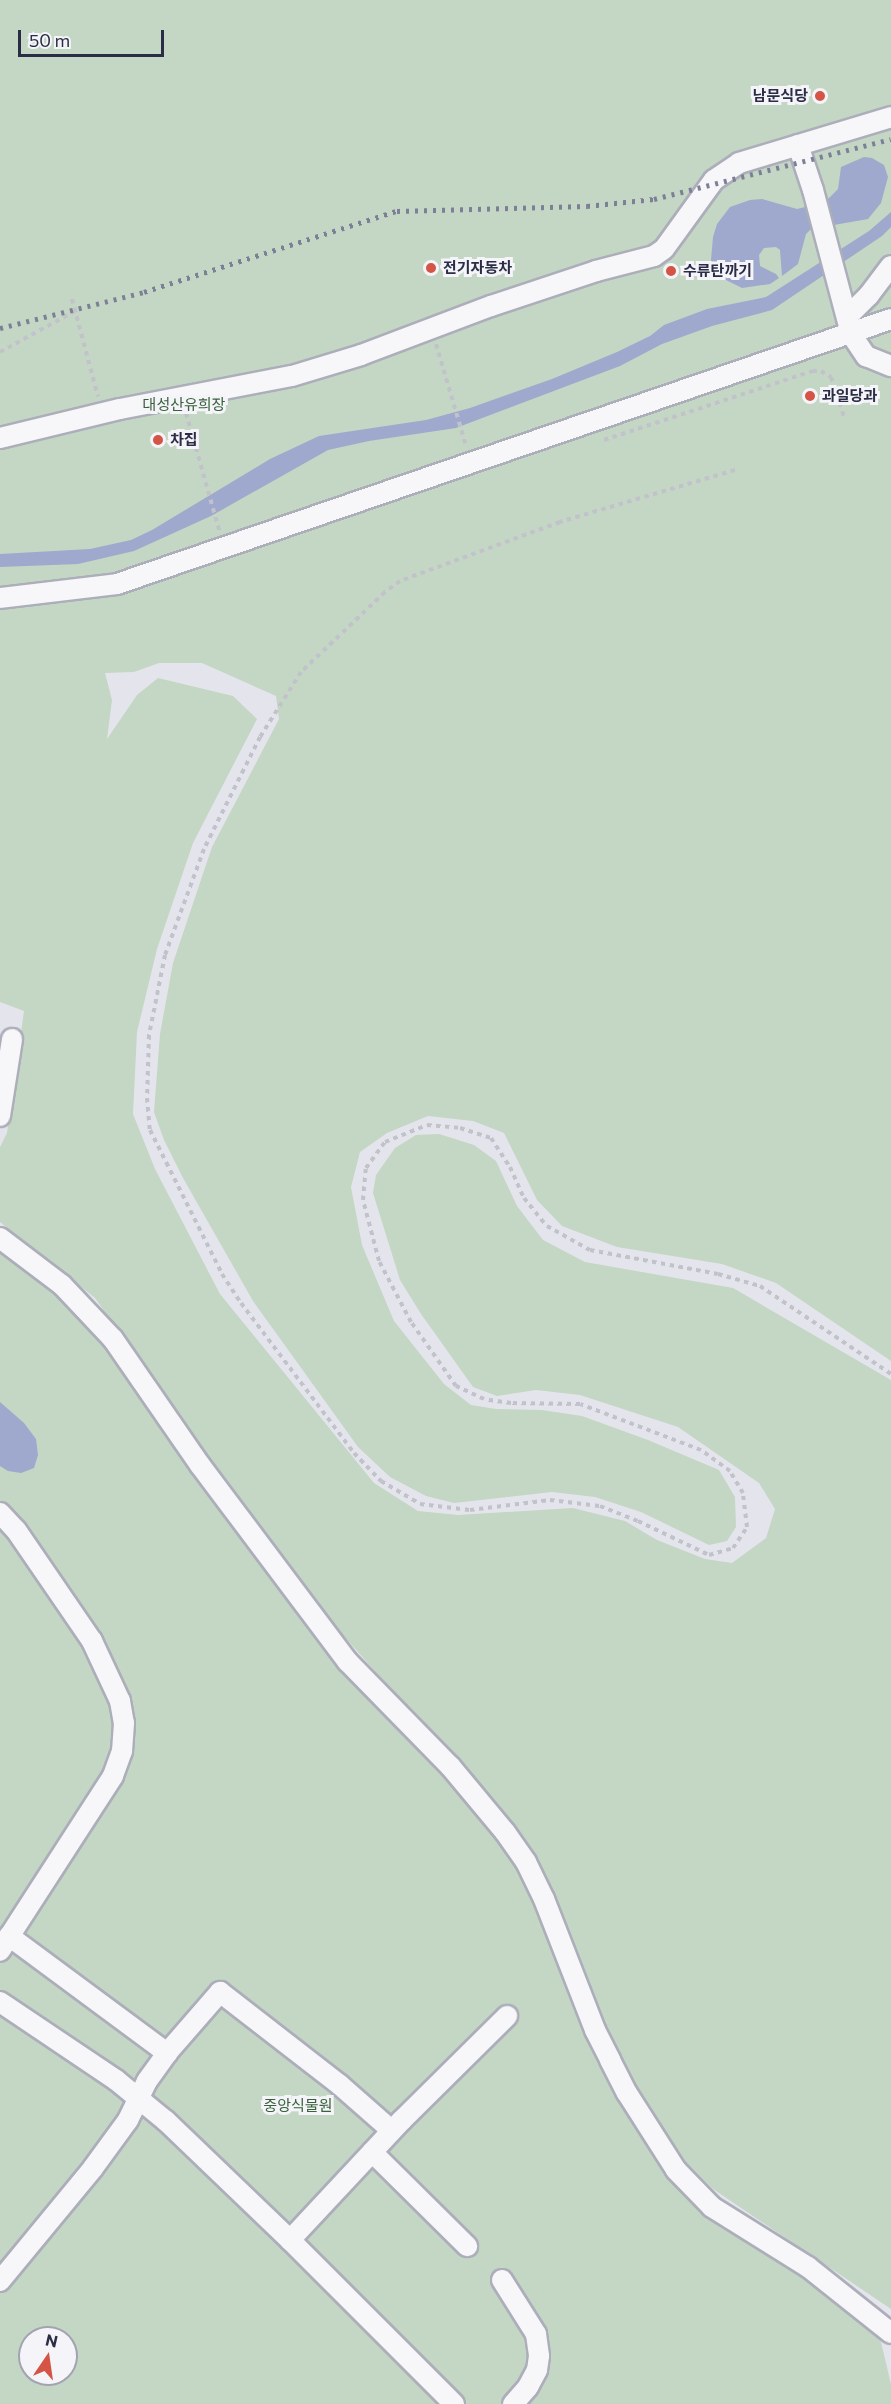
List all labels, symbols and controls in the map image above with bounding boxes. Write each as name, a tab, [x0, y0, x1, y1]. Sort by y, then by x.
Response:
scale bar	[21, 18, 166, 56]
text: 50 m	[29, 29, 70, 51]
place label: 남문식당	[753, 87, 808, 105]
marker: 남문식당	[813, 89, 827, 103]
place label: 전기자동차	[443, 259, 512, 277]
marker: 전기자동차	[424, 261, 438, 275]
place label: 수류탄까기	[683, 262, 752, 280]
marker: 수류탄까기	[664, 264, 678, 278]
place label: 과일당과	[822, 387, 877, 405]
marker: 과일당과	[803, 389, 817, 403]
park label: 대성산유희장	[143, 396, 225, 414]
place label: 차집	[170, 431, 198, 449]
marker: 차집	[151, 433, 165, 447]
park label: 중앙식물원	[264, 2097, 332, 2115]
north arrow	[18, 2326, 78, 2386]
text: N	[44, 2329, 60, 2351]

